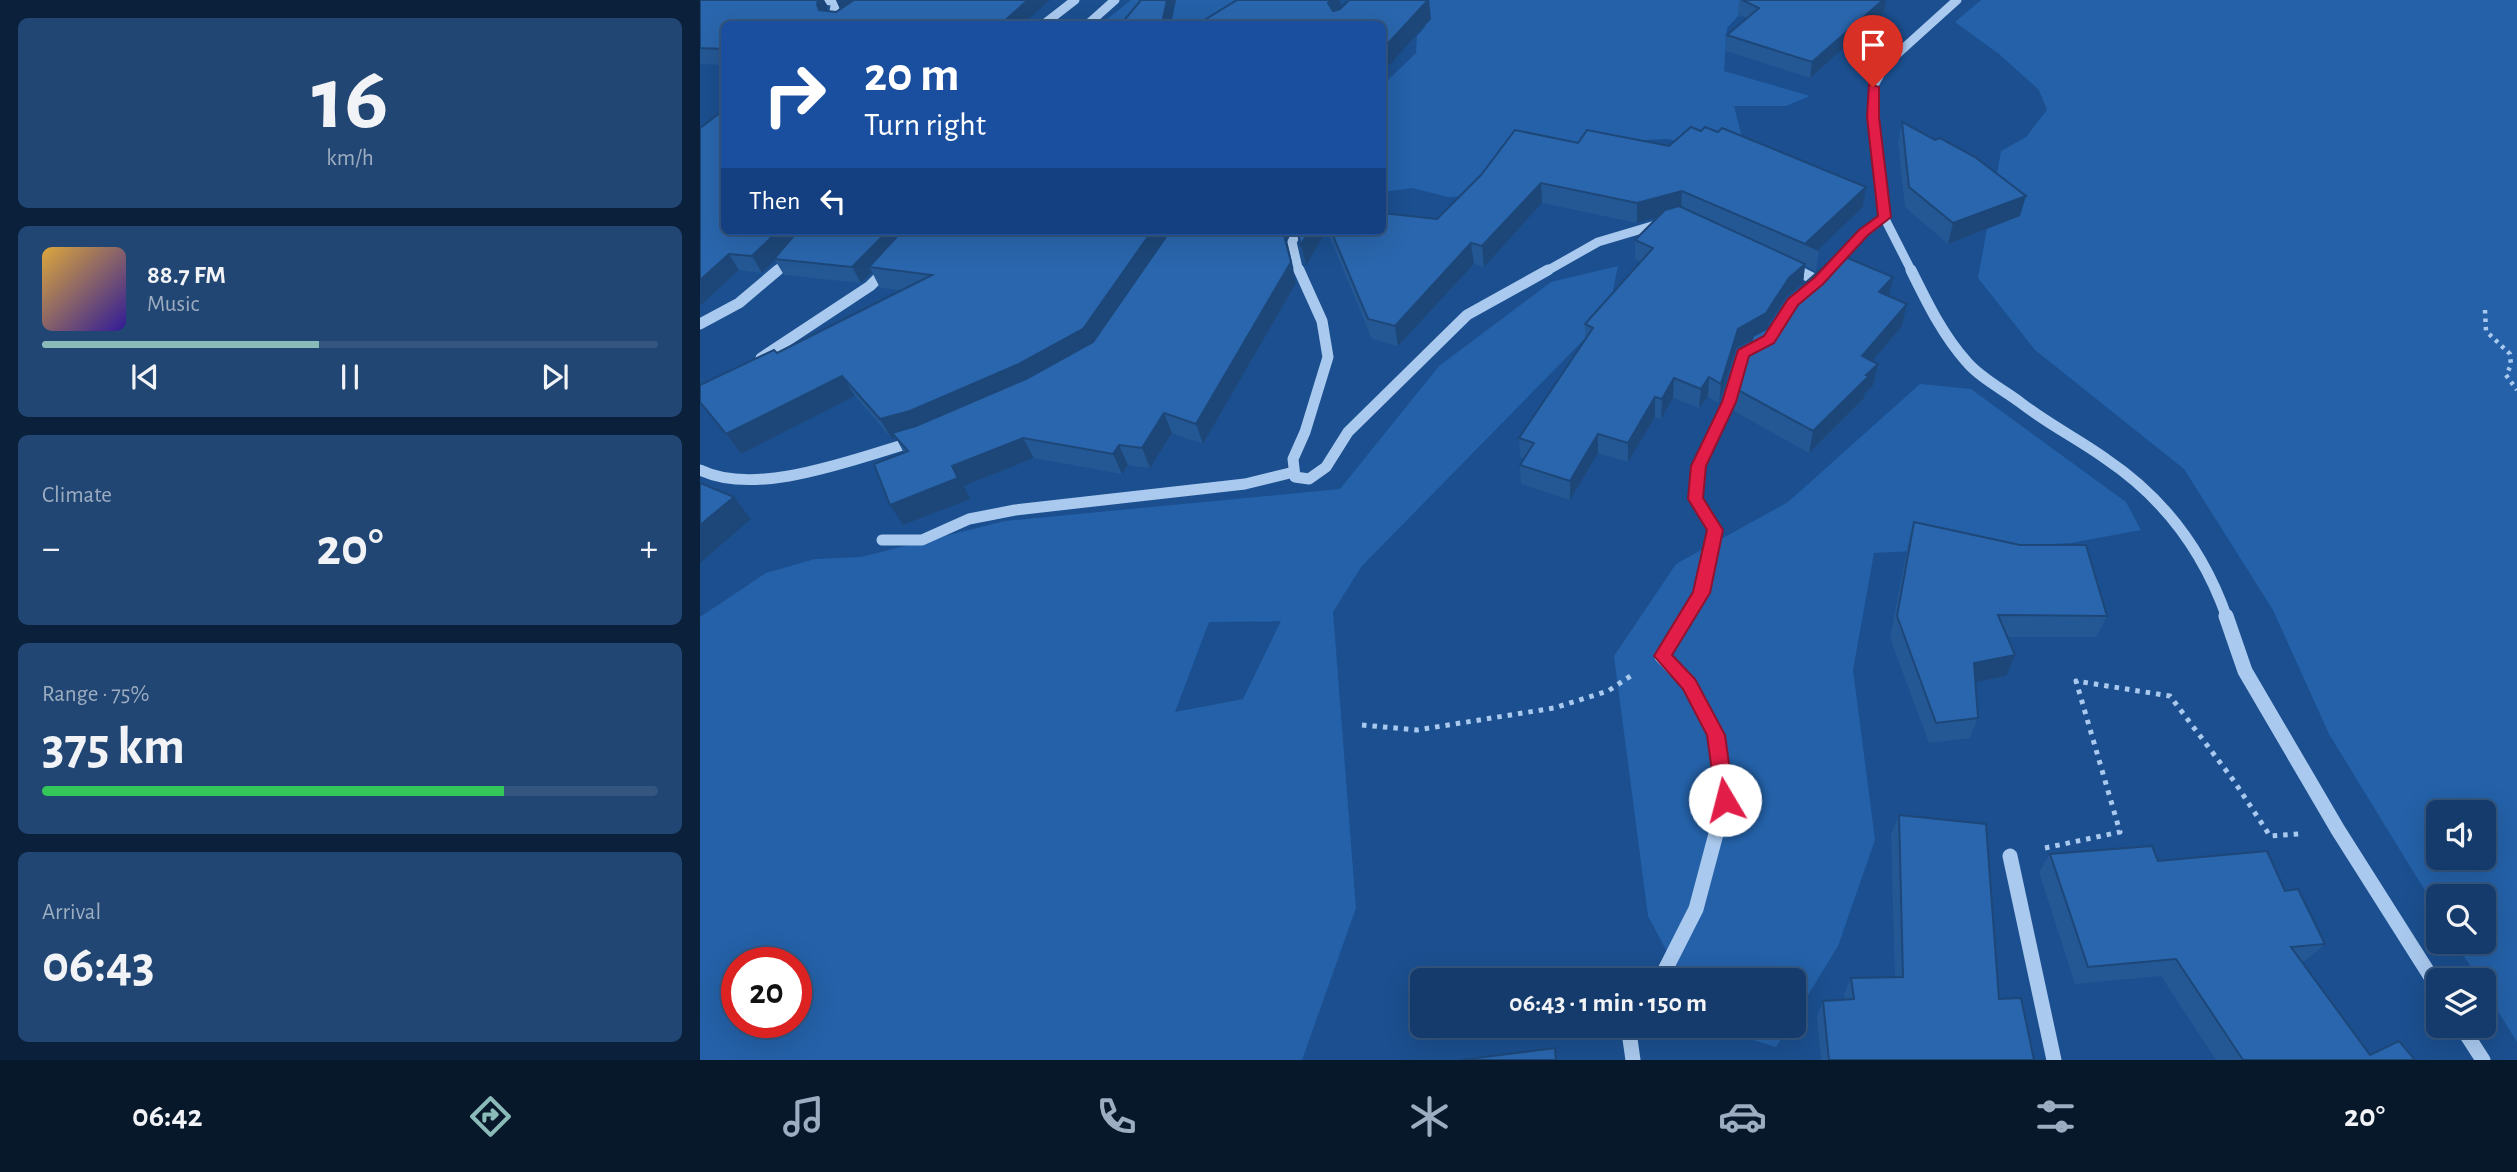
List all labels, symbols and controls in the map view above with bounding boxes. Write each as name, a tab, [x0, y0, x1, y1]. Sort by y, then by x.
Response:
pin	[1843, 15, 1903, 87]
icon: arrive	[1854, 26, 1892, 64]
icon: right	[749, 49, 840, 140]
text: 20 m	[864, 51, 960, 100]
text: 16	[312, 54, 388, 145]
text: Turn right	[864, 109, 986, 141]
text: km/h	[326, 147, 374, 170]
icon: left	[814, 182, 852, 220]
text: Then	[749, 188, 800, 214]
text: 88.7 FM	[147, 262, 226, 288]
text: Music	[147, 293, 199, 316]
icon: previous	[126, 358, 164, 396]
icon: pause	[331, 358, 369, 396]
icon: next	[536, 358, 574, 396]
text: Climate	[42, 484, 112, 507]
text: 20°	[317, 522, 383, 574]
text: −	[42, 530, 60, 568]
text: +	[640, 530, 658, 568]
text: Range · 75%	[42, 683, 149, 706]
text: 375 km	[42, 721, 185, 773]
position arrow	[1688, 763, 1762, 837]
map controls	[2426, 800, 2496, 1038]
button: sound	[2426, 800, 2496, 870]
button: search	[2426, 884, 2496, 954]
text: Arrival	[42, 901, 101, 924]
text: 06:43	[42, 939, 155, 991]
speed limit sign: 20	[721, 947, 812, 1038]
button: layers	[2426, 968, 2496, 1038]
text: 06:43 · 1 min · 150 m	[1509, 990, 1707, 1016]
icon: directions	[466, 1092, 515, 1141]
icon: music	[779, 1092, 828, 1141]
icon: phone	[1092, 1092, 1141, 1141]
icon: climate	[1405, 1092, 1454, 1141]
icon: car	[1718, 1092, 1767, 1141]
icon: filters	[2031, 1092, 2080, 1141]
text: 06:42	[132, 1100, 203, 1132]
text: 20°	[2344, 1100, 2385, 1132]

